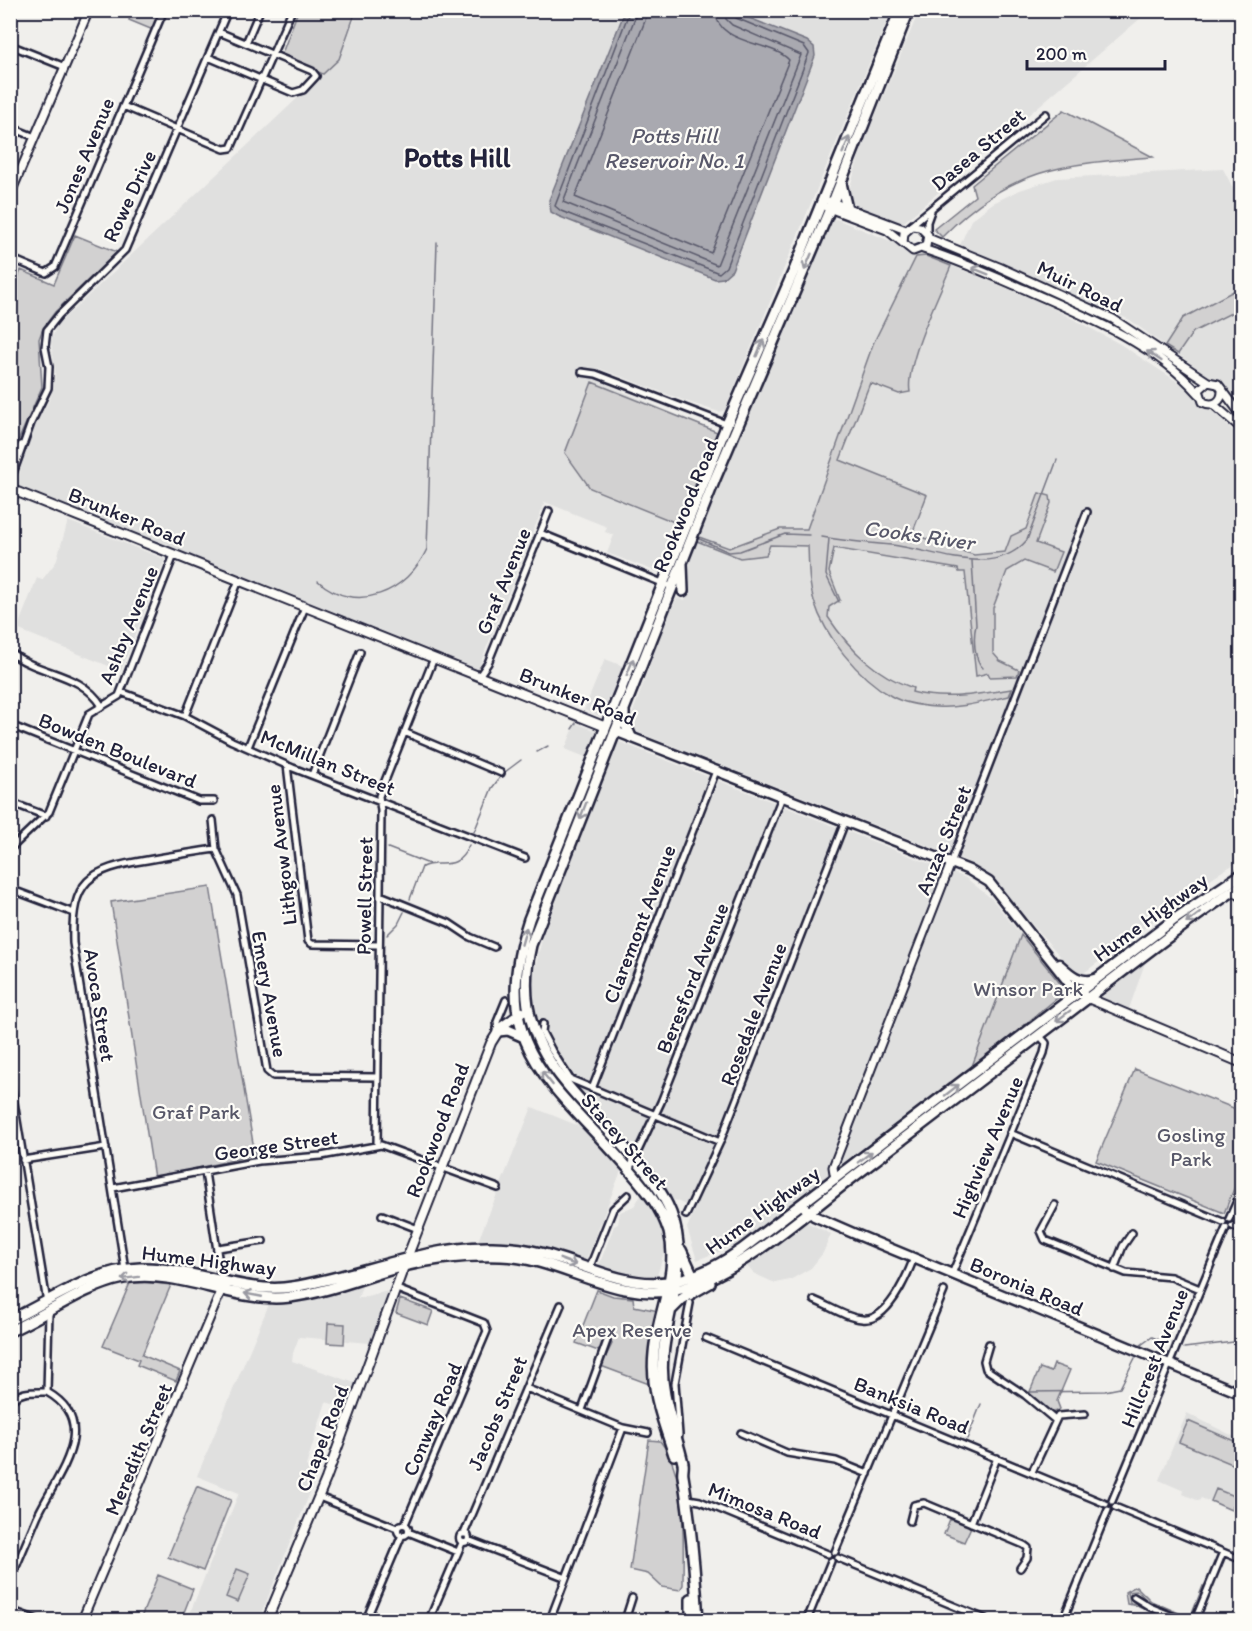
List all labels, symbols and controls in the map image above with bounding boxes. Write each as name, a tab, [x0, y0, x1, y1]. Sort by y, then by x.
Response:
scale bar	[1027, 33, 1165, 71]
text: 200 m	[1036, 43, 1087, 65]
street label: Jones Avenue	[48, 93, 120, 217]
street label: Dasea Street	[926, 102, 1030, 196]
water label: Potts Hill Reservoir No. 1	[604, 122, 745, 174]
one-way arrow	[841, 136, 852, 155]
district label: Potts Hill	[404, 141, 511, 174]
street label: Rowe Drive	[97, 146, 161, 246]
one-way arrow	[802, 253, 813, 271]
street label: Muir Road	[1033, 255, 1127, 317]
one-way arrow	[971, 265, 989, 276]
one-way arrow	[755, 339, 767, 357]
one-way arrow	[1146, 350, 1163, 363]
street label: Rookwood Road	[647, 434, 723, 576]
street label: Brunker Road	[65, 481, 189, 551]
water label: Cooks River	[862, 514, 978, 556]
street label: Graf Avenue	[470, 524, 536, 638]
street label: Ashby Avenue	[93, 562, 163, 688]
one-way arrow	[625, 659, 636, 677]
street label: Brunker Road	[516, 661, 640, 731]
street label: Bowden Boulevard	[35, 707, 201, 793]
street label: McMillan Street	[257, 724, 399, 801]
street label: Anzac Street	[910, 781, 976, 898]
street label: Lithgow Avenue	[260, 783, 302, 927]
one-way arrow	[577, 801, 588, 820]
street label: Powell Street	[350, 836, 378, 955]
street label: Claremont Avenue	[597, 841, 681, 1007]
street label: Hume Highway	[1088, 867, 1212, 967]
street label: Beresford Avenue	[650, 899, 734, 1057]
one-way arrow	[1186, 912, 1202, 924]
one-way arrow	[519, 927, 530, 946]
street label: Emery Avenue	[247, 929, 293, 1059]
street label: Rosedale Avenue	[714, 939, 792, 1089]
street label: Avoca Street	[79, 947, 121, 1063]
park label: Winsor Park	[973, 976, 1083, 1001]
one-way arrow	[1056, 1010, 1072, 1023]
street label: Rookwood Road	[400, 1059, 474, 1201]
one-way arrow	[541, 1071, 554, 1087]
street label: Highview Avenue	[946, 1072, 1028, 1222]
one-way arrow	[944, 1083, 960, 1096]
street label: Stacey Street	[576, 1087, 674, 1195]
park label: Graf Park	[152, 1099, 240, 1124]
park label: Gosling Park	[1157, 1122, 1226, 1171]
street label: George Street	[212, 1124, 340, 1166]
one-way arrow	[857, 1151, 873, 1164]
street label: Hume Highway	[700, 1160, 824, 1260]
street label: Hume Highway	[140, 1239, 278, 1281]
street label: Boronia Road	[966, 1251, 1088, 1321]
one-way arrow	[558, 1257, 577, 1268]
one-way arrow	[120, 1273, 140, 1284]
street label: Hillcrest Avenue	[1115, 1285, 1193, 1431]
one-way arrow	[244, 1289, 264, 1300]
park label: Apex Reserve	[572, 1317, 692, 1342]
street label: Jacobs Street	[462, 1352, 532, 1474]
street label: Conway Road	[397, 1358, 467, 1480]
street label: Banksia Road	[850, 1370, 974, 1440]
street label: Meredith Street	[99, 1379, 177, 1519]
street label: Chapel Road	[290, 1381, 354, 1495]
street label: Mimosa Road	[705, 1476, 826, 1544]

